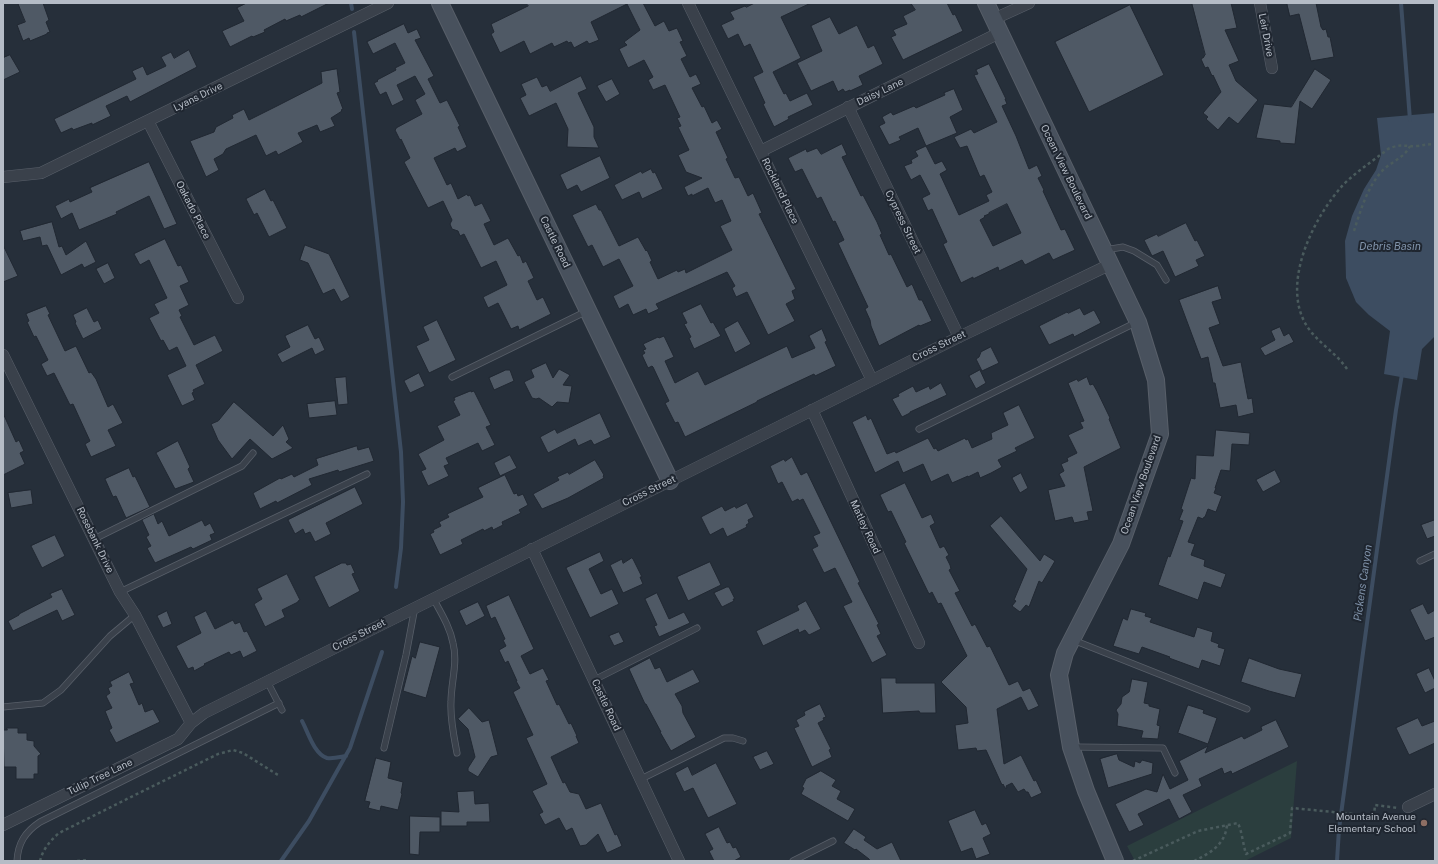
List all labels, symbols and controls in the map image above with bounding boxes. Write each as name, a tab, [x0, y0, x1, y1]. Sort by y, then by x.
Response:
street label: Leir Drive	[1256, 12, 1276, 58]
street label: Daisy Lane	[855, 76, 905, 108]
street label: Lyans Drive	[171, 80, 225, 114]
street label: Ocean View Boulevard	[1038, 123, 1094, 221]
street label: Rockland Place	[759, 156, 801, 226]
street label: Oakado Place	[173, 179, 213, 241]
street label: Cypress Street	[882, 188, 924, 256]
street label: Castle Road	[537, 214, 573, 270]
water label: Debris Basin	[1359, 240, 1421, 254]
street label: Cross Street	[910, 328, 968, 364]
street label: Ocean View Boulevard	[1118, 434, 1164, 536]
street label: Cross Street	[620, 473, 678, 509]
street label: Matley Road	[847, 498, 883, 556]
street label: Rosebank Drive	[74, 505, 116, 575]
water label: Pickens Canyon	[1351, 544, 1375, 622]
street label: Cross Street	[330, 616, 388, 654]
street label: Castle Road	[589, 677, 623, 733]
street label: Tulip Tree Lane	[65, 756, 135, 798]
place label: Mountain Avenue Elementary School	[1328, 811, 1416, 834]
marker: Mountain Avenue Elementary School	[1419, 818, 1429, 828]

